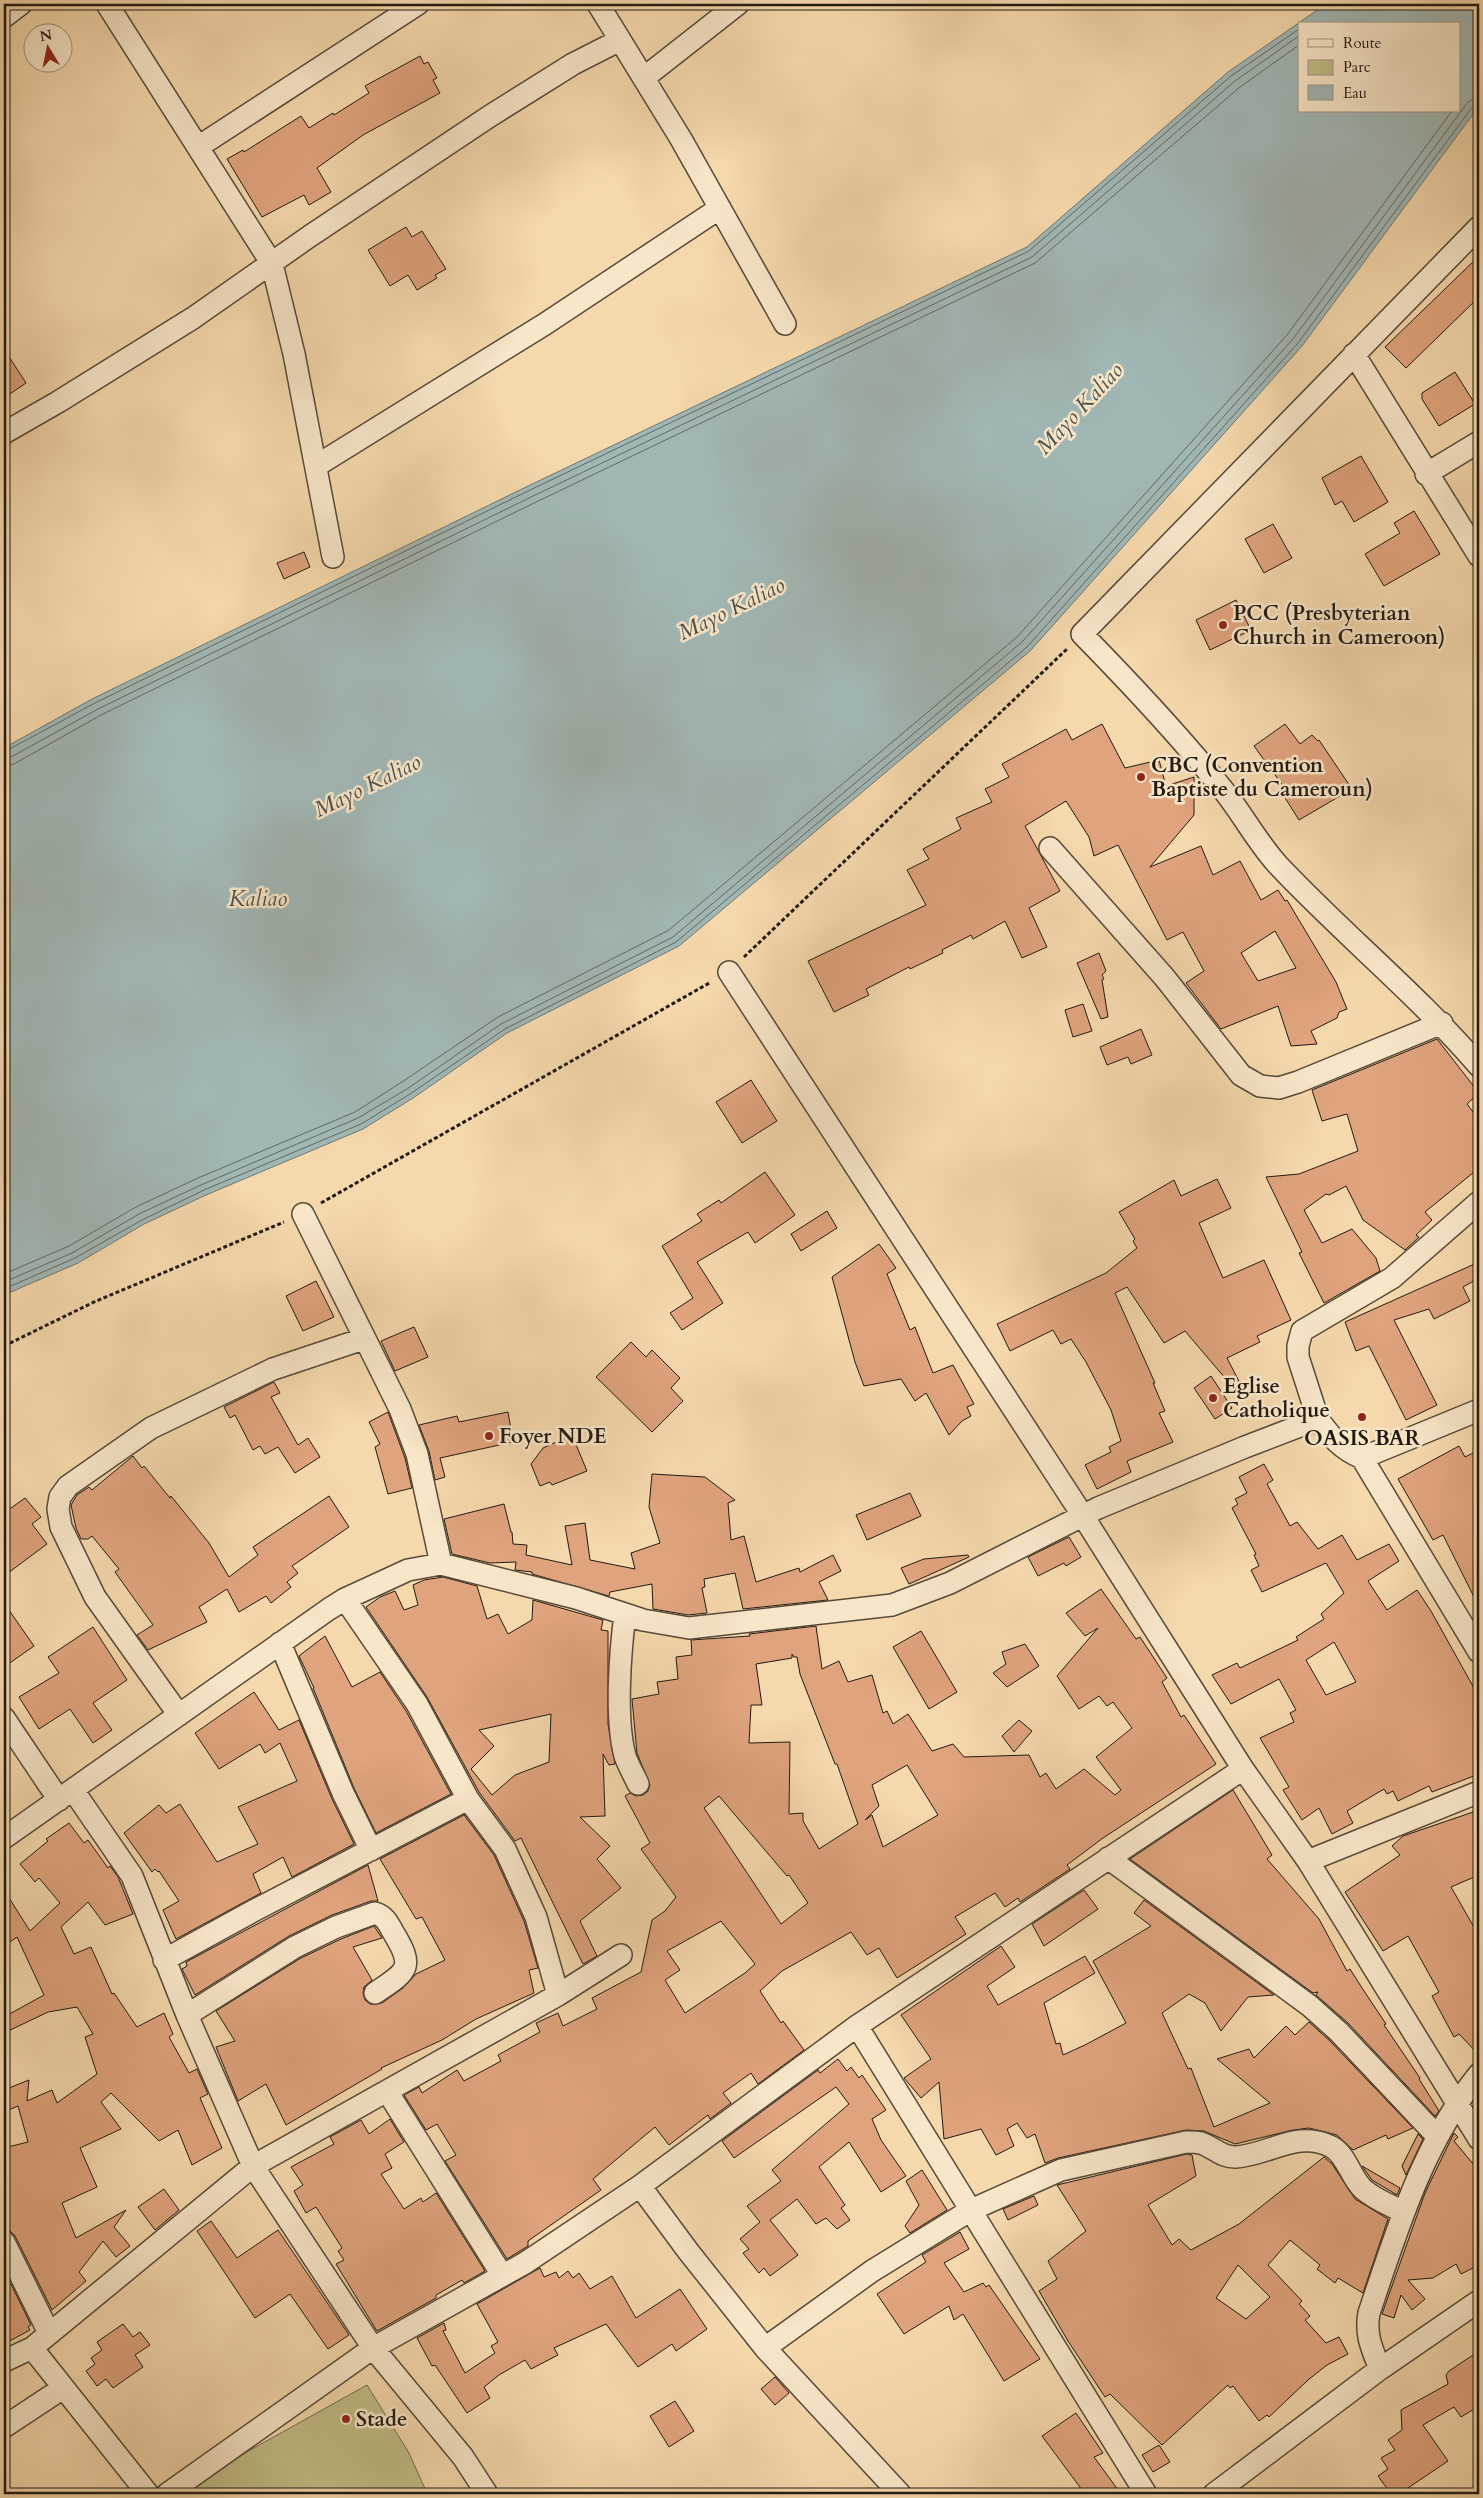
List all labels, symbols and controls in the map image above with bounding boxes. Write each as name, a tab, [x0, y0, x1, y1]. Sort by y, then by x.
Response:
north arrow	[22, 22, 72, 72]
legend	[1298, 22, 1460, 112]
text: N	[38, 25, 53, 46]
text: Route	[1343, 33, 1381, 53]
text: Parc	[1343, 57, 1371, 77]
text: Eau	[1343, 83, 1367, 103]
water label: Mayo Kaliao	[1029, 356, 1130, 461]
water label: Mayo Kaliao	[673, 570, 790, 648]
place label: PCC (Presbyterian Church in Cameroon)	[1233, 599, 1445, 652]
marker: PCC (Presbyterian Church in Cameroon)	[1217, 619, 1229, 631]
water label: Mayo Kaliao	[309, 747, 426, 825]
place label: CBC (Convention Baptiste du Cameroun)	[1151, 751, 1373, 804]
marker: CBC (Convention Baptiste du Cameroun)	[1135, 771, 1147, 783]
water label: Kaliao	[229, 884, 287, 914]
place label: Eglise Catholique	[1223, 1372, 1330, 1425]
marker: Eglise Catholique	[1207, 1392, 1219, 1404]
marker: OASIS BAR	[1356, 1411, 1368, 1423]
place label: Foyer NDE	[499, 1422, 607, 1451]
place label: OASIS BAR	[1304, 1424, 1421, 1453]
marker: Foyer NDE	[483, 1430, 495, 1442]
place label: Stade	[356, 2405, 407, 2434]
marker: Stade	[340, 2413, 352, 2425]

